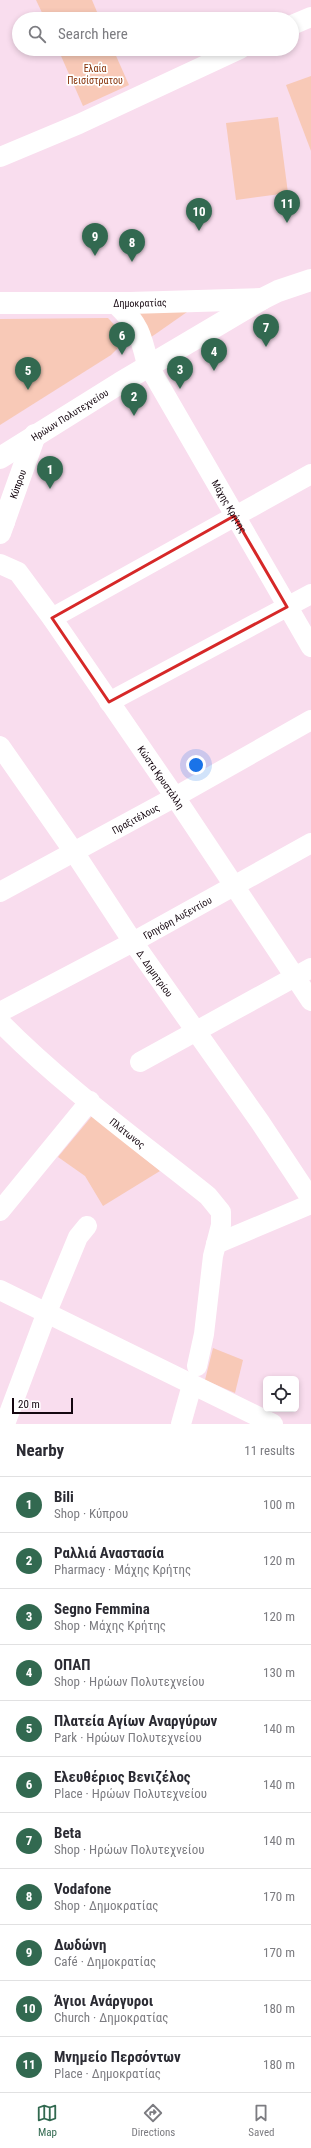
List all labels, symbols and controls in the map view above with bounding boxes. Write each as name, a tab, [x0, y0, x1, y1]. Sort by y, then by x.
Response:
search box	[12, 12, 299, 56]
icon: search	[26, 23, 48, 45]
text: Search here	[58, 25, 128, 43]
park label: Ελαία Πεισίστρατου	[67, 63, 123, 86]
pin: 11	[274, 190, 300, 223]
pin: 10	[186, 198, 212, 231]
pin: 9	[82, 223, 108, 256]
pin: 8	[119, 229, 145, 262]
street label: Δημοκρατίας	[113, 296, 167, 309]
pin: 7	[253, 314, 279, 347]
pin: 6	[109, 322, 135, 355]
pin: 4	[201, 338, 227, 371]
pin: 3	[167, 356, 193, 389]
pin: 5	[15, 357, 41, 390]
pin: 2	[121, 383, 147, 416]
street label: Ηρώων Πολυτεχνείου	[29, 386, 110, 443]
pin: 1	[37, 456, 63, 489]
street label: Κύπρου	[7, 468, 28, 500]
street label: Μάχης Κρήτης	[210, 478, 249, 535]
street label: Κώστα Κρυστάλλη	[136, 744, 187, 811]
your location	[186, 755, 206, 775]
street label: Πραξιτέλους	[110, 801, 162, 836]
street label: Γρηγόρη Αυξεντίου	[141, 894, 214, 941]
street label: Δ. Δημητρίου	[135, 948, 175, 999]
street label: Πλάτωνος	[108, 1116, 148, 1151]
map controls	[263, 1376, 299, 1412]
button: locate	[263, 1376, 299, 1412]
scale bar	[12, 1396, 73, 1415]
text: 20 m	[18, 1398, 40, 1411]
text: Nearby	[16, 1440, 64, 1460]
text: 11 results	[244, 1443, 295, 1458]
text: Bili	[54, 1488, 74, 1506]
text: 1	[26, 1497, 32, 1512]
text: 100 m	[263, 1497, 295, 1512]
text: Shop · Κύπρου	[54, 1506, 128, 1521]
text: Ραλλιά Αναστασία	[54, 1544, 164, 1562]
text: 2	[26, 1553, 32, 1568]
text: 120 m	[263, 1553, 295, 1568]
text: Pharmacy · Μάχης Κρήτης	[54, 1562, 191, 1577]
text: Segno Femmina	[54, 1600, 150, 1618]
text: 3	[26, 1609, 32, 1624]
text: 120 m	[263, 1609, 295, 1624]
text: Shop · Μάχης Κρήτης	[54, 1618, 166, 1633]
text: ΟΠΑΠ	[54, 1656, 90, 1674]
text: 4	[26, 1665, 32, 1680]
text: 130 m	[263, 1665, 295, 1680]
text: Shop · Ηρώων Πολυτεχνείου	[54, 1674, 205, 1689]
text: Πλατεία Αγίων Αναργύρων	[54, 1712, 217, 1730]
text: 5	[26, 1721, 32, 1736]
text: 140 m	[263, 1721, 295, 1736]
text: Park · Ηρώων Πολυτεχνείου	[54, 1730, 202, 1745]
text: Ελευθέριος Βενιζέλος	[54, 1768, 191, 1786]
text: 6	[26, 1777, 32, 1792]
text: 140 m	[263, 1777, 295, 1792]
text: Place · Ηρώων Πολυτεχνείου	[54, 1786, 207, 1801]
text: Beta	[54, 1824, 81, 1842]
text: 7	[26, 1833, 32, 1848]
text: 140 m	[263, 1833, 295, 1848]
text: Shop · Ηρώων Πολυτεχνείου	[54, 1842, 205, 1857]
text: Vodafone	[54, 1880, 111, 1898]
text: 8	[26, 1889, 32, 1904]
text: 170 m	[263, 1889, 295, 1904]
text: Shop · Δημοκρατίας	[54, 1898, 158, 1913]
text: Δωδώνη	[54, 1936, 107, 1954]
text: 9	[26, 1945, 32, 1960]
text: 170 m	[263, 1945, 295, 1960]
text: Café · Δημοκρατίας	[54, 1954, 156, 1969]
text: Άγιοι Ανάργυροι	[54, 1992, 153, 2010]
text: 10	[22, 2001, 36, 2016]
text: 180 m	[263, 2001, 295, 2016]
text: Church · Δημοκρατίας	[54, 2010, 168, 2025]
text: Μνημείο Περσόντων	[54, 2048, 181, 2066]
text: 11	[22, 2057, 36, 2072]
text: 180 m	[263, 2057, 295, 2072]
text: Place · Δημοκρατίας	[54, 2066, 161, 2081]
tab: Map	[36, 2102, 58, 2139]
tab: Directions	[131, 2102, 175, 2139]
tab: Saved	[248, 2102, 275, 2139]

